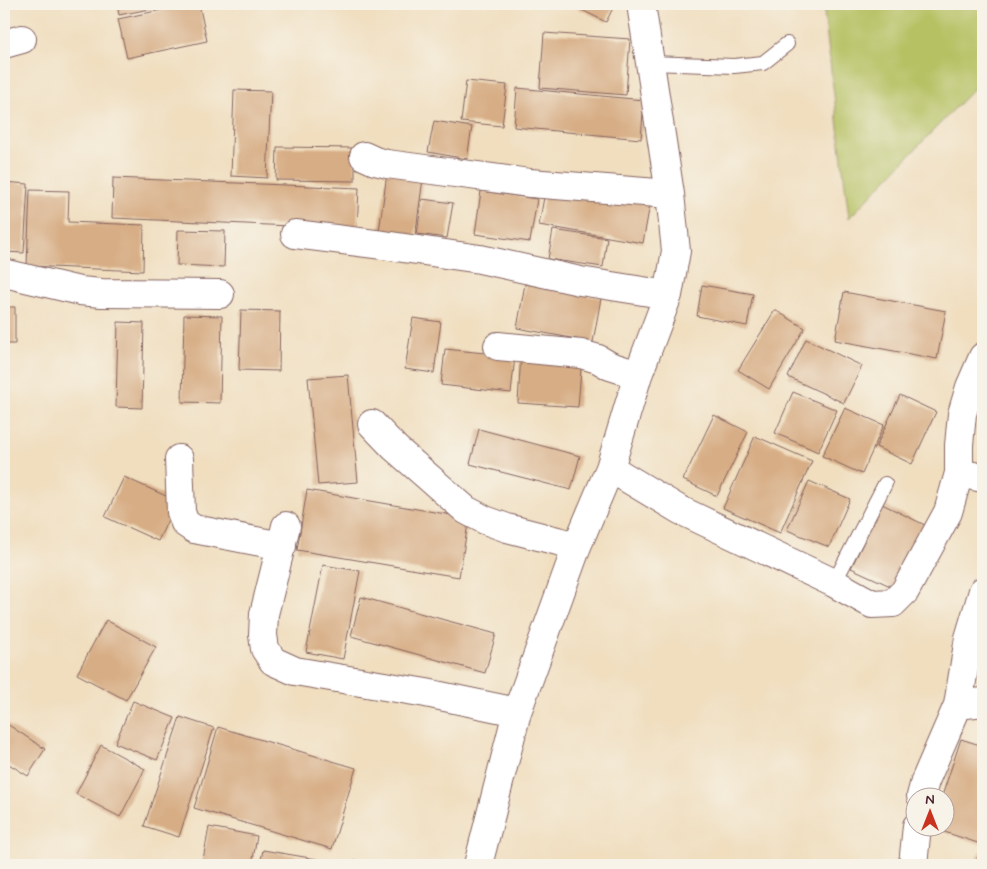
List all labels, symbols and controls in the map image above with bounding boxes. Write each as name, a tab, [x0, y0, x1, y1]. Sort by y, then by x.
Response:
north arrow	[904, 786, 954, 836]
text: N	[925, 791, 935, 809]

